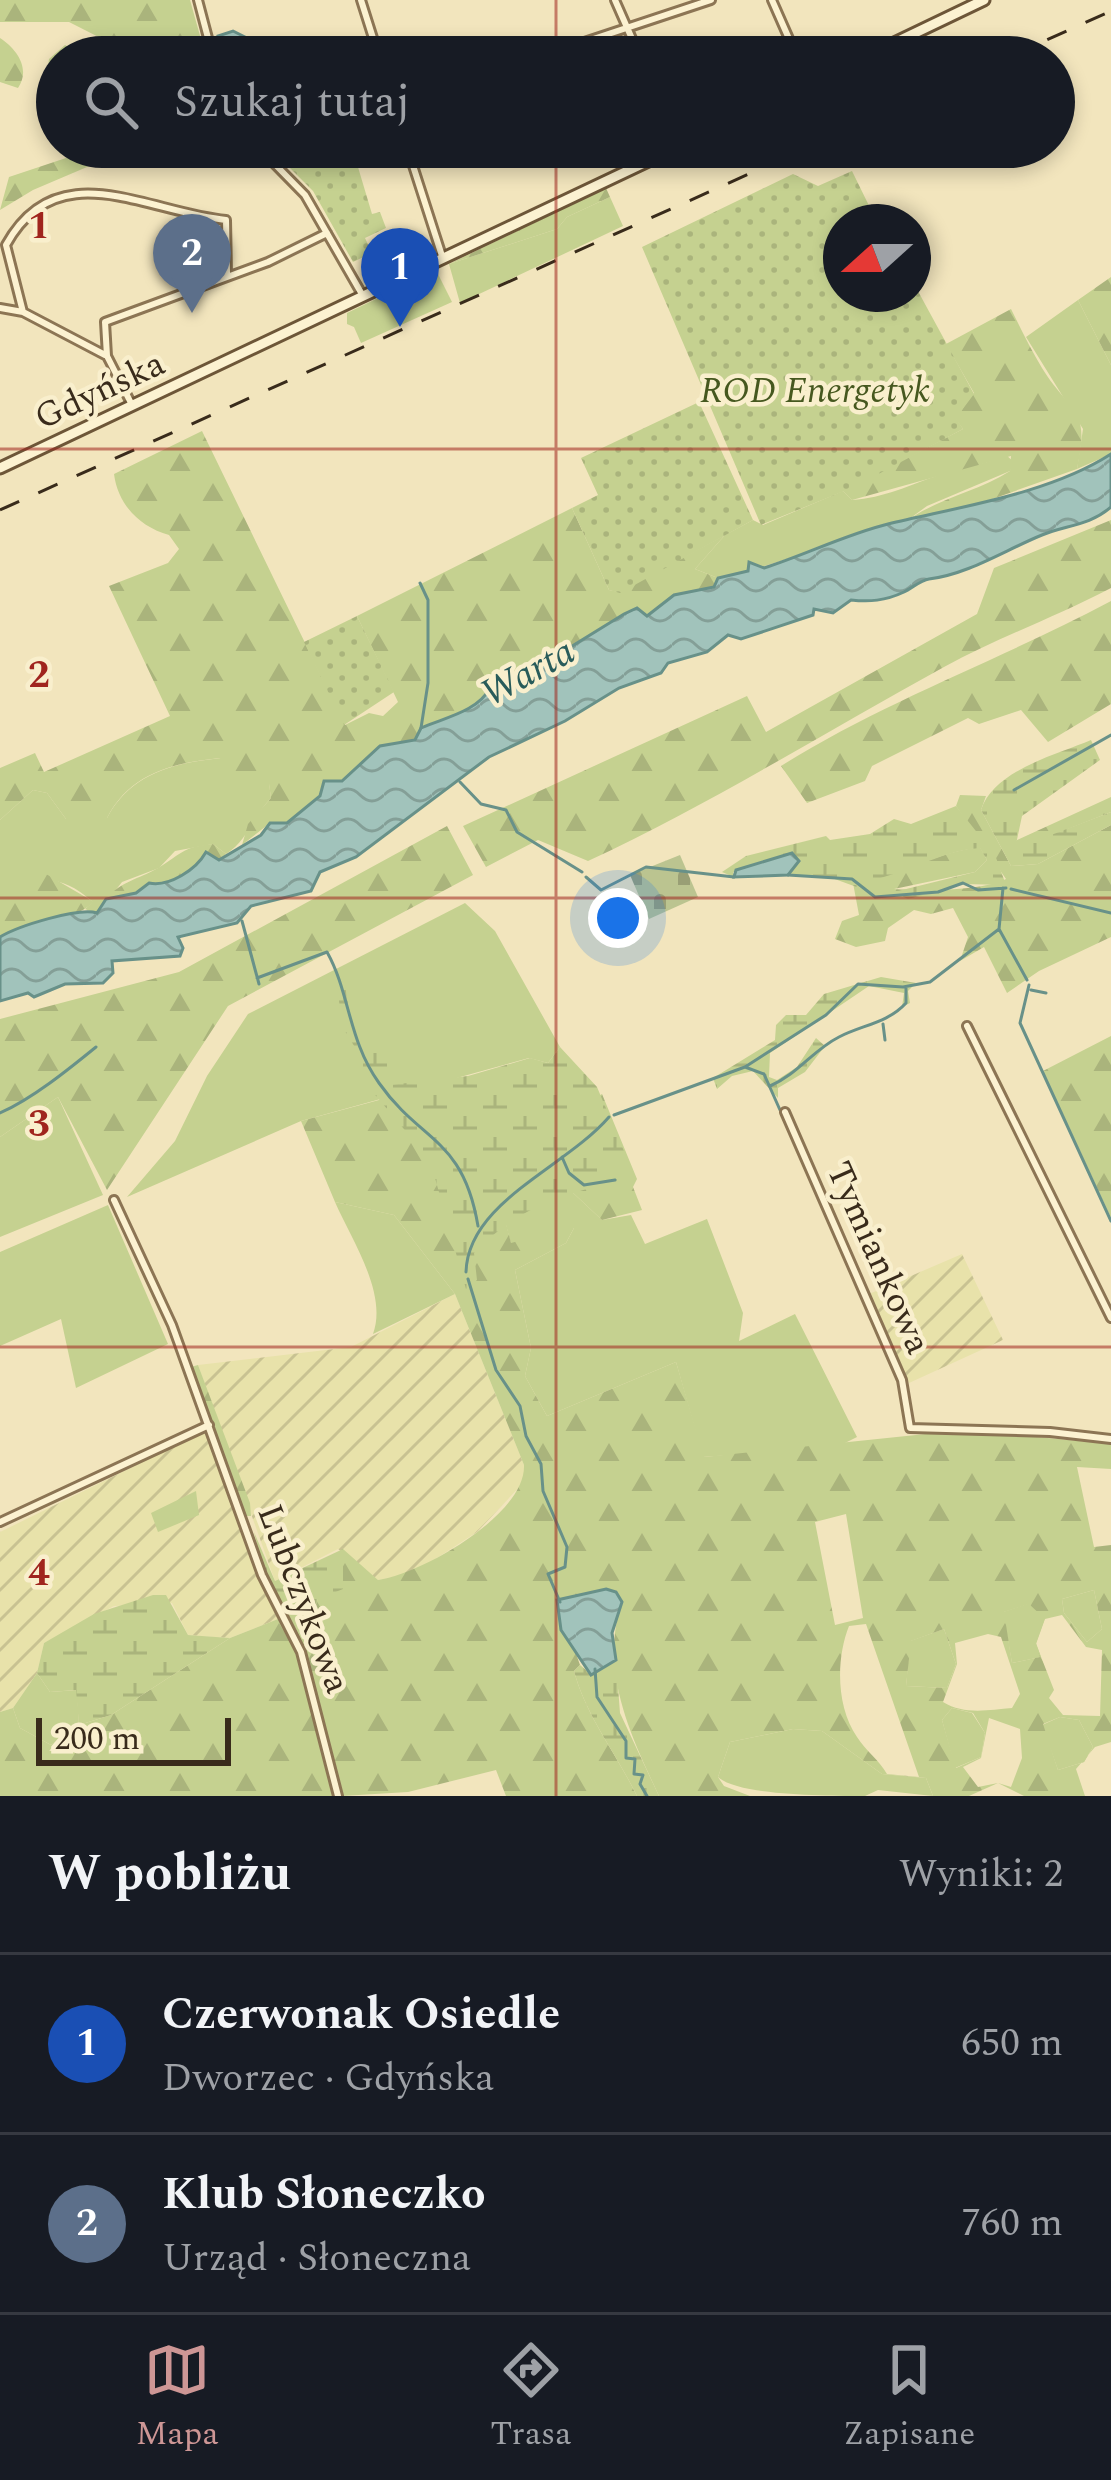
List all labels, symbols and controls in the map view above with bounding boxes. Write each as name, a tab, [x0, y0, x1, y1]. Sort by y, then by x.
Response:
search box	[36, 36, 1075, 168]
text: Szukaj tutaj	[174, 68, 410, 137]
icon: search	[78, 69, 144, 135]
text: 1	[28, 197, 50, 256]
north arrow	[823, 204, 931, 312]
pin: 2	[153, 214, 231, 313]
pin: 1	[361, 228, 439, 327]
street label: Gdyńska	[26, 337, 175, 445]
park label: ROD Energetyk	[700, 364, 930, 419]
water label: Warta	[470, 623, 586, 723]
text: 2	[28, 646, 50, 705]
your location	[588, 888, 648, 948]
text: 3	[28, 1095, 50, 1154]
street label: Tymiankowa	[811, 1153, 945, 1363]
street label: Lubczykowa	[242, 1496, 364, 1702]
text: 4	[28, 1544, 50, 1603]
scale bar	[36, 1712, 231, 1765]
text: 200 m	[54, 1714, 140, 1764]
text: W pobliżu	[48, 1835, 291, 1913]
text: Wyniki: 2	[899, 1845, 1063, 1904]
text: Czerwonak Osiedle	[162, 1980, 560, 2049]
text: 1	[76, 2014, 98, 2073]
text: 650 m	[961, 2014, 1063, 2073]
text: Dworzec · Gdyńska	[162, 2049, 494, 2108]
text: Klub Słoneczko	[162, 2160, 486, 2229]
text: 2	[76, 2194, 98, 2253]
text: 760 m	[961, 2194, 1063, 2253]
text: Urząd · Słoneczna	[162, 2229, 471, 2288]
tab: Mapa	[136, 2337, 219, 2459]
tab: Trasa	[490, 2337, 571, 2459]
tab: Zapisane	[843, 2337, 975, 2459]

